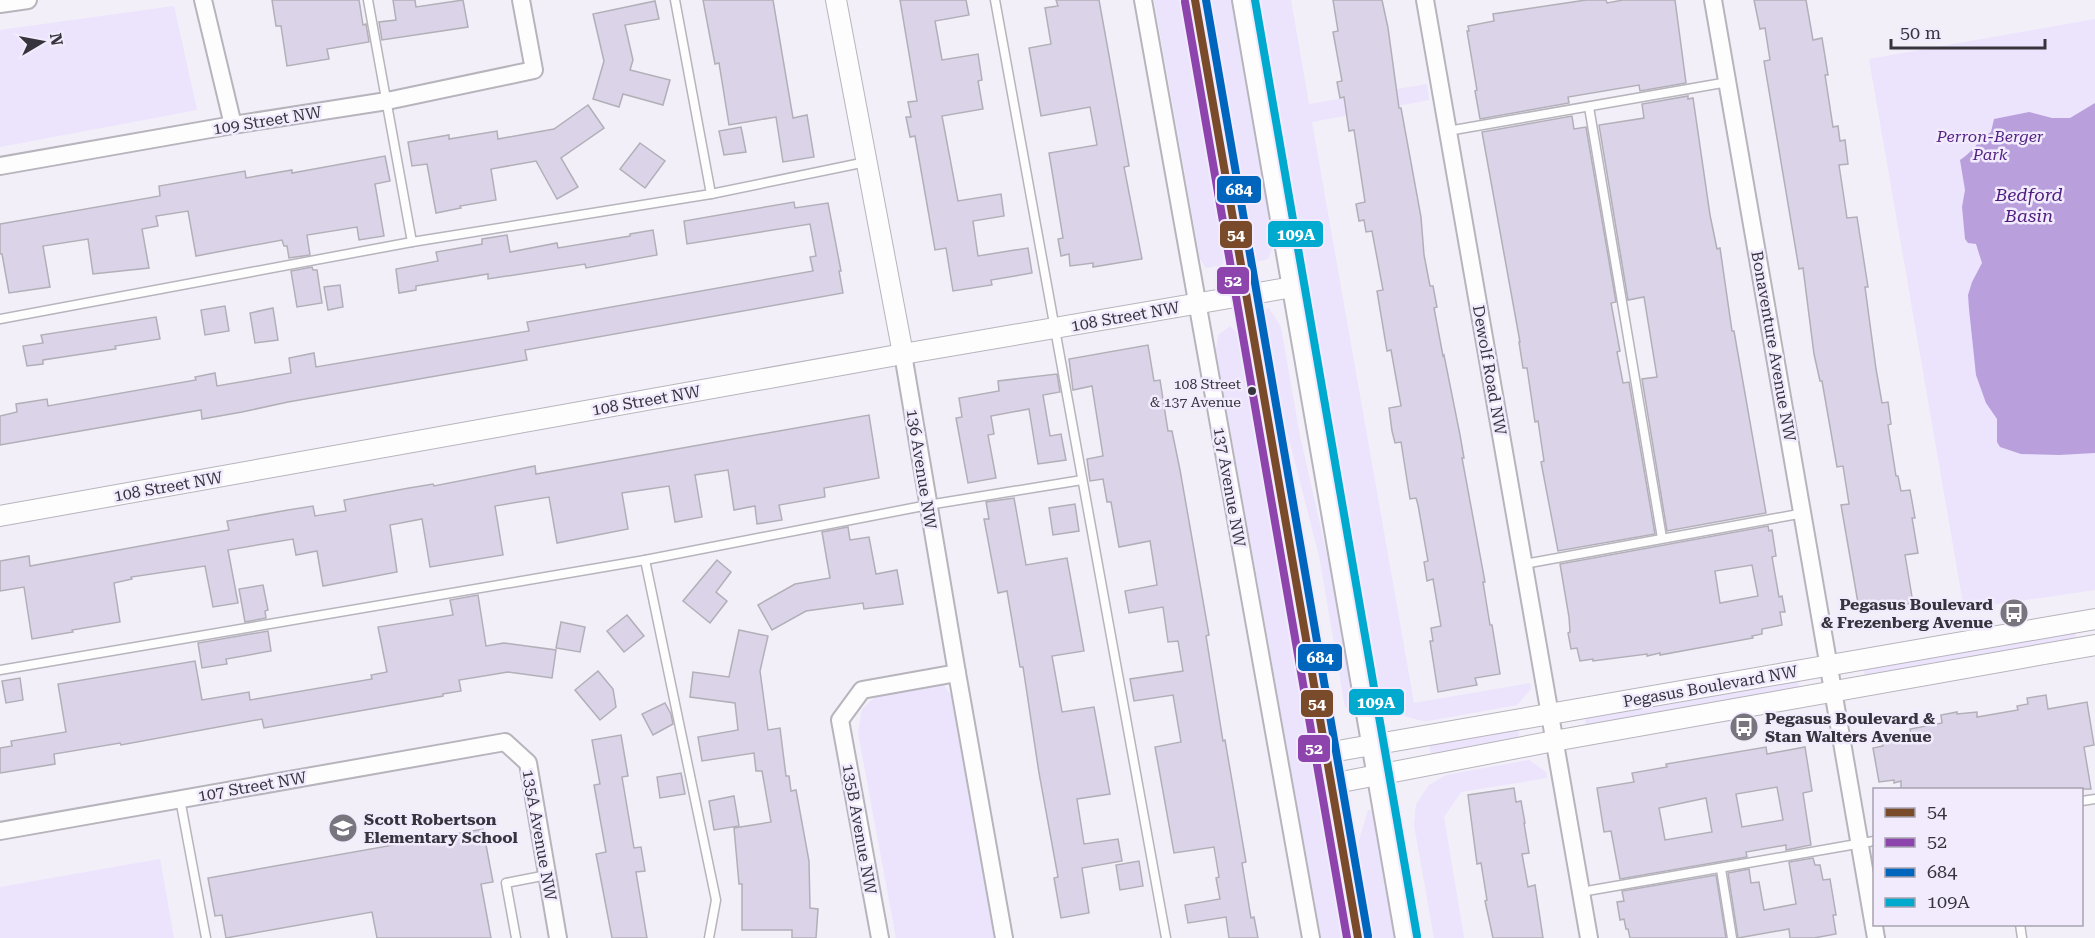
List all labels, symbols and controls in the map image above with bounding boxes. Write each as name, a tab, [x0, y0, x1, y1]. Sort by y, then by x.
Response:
north arrow	[12, 12, 72, 72]
scale bar	[1891, 12, 2046, 50]
text: 50 m	[1900, 22, 1941, 43]
text: N	[46, 32, 67, 47]
street label: 109 Street NW	[211, 102, 324, 138]
park label: Perron-Berger Park	[1935, 127, 2044, 164]
line badge: 684	[1216, 175, 1262, 204]
text: 684	[1226, 180, 1252, 199]
water label: Bedford Basin	[1994, 184, 2063, 226]
line badge: 54	[1219, 220, 1253, 249]
line badge: 109A	[1267, 220, 1324, 248]
text: 54	[1227, 225, 1245, 244]
text: 109A	[1277, 225, 1316, 244]
street label: Bonaventure Avenue NW	[1747, 249, 1800, 443]
line badge: 52	[1216, 266, 1250, 295]
text: 52	[1224, 271, 1242, 290]
street label: 108 Street NW	[1069, 297, 1182, 335]
street label: Dewolf Road NW	[1469, 304, 1510, 437]
place label: 108 Street & 137 Avenue	[1150, 376, 1241, 410]
street label: 108 Street NW	[590, 381, 703, 419]
marker: 108 Street & 137 Avenue	[1246, 385, 1258, 397]
street label: 136 Avenue NW	[903, 408, 941, 531]
street label: 137 Avenue NW	[1210, 426, 1250, 549]
street label: 108 Street NW	[112, 467, 225, 505]
place label: Pegasus Boulevard & Frezenberg Avenue	[1821, 595, 1993, 632]
bus stop icon: Pegasus Boulevard & Frezenberg Avenue	[1998, 597, 2030, 629]
line badge: 684	[1297, 643, 1343, 672]
text: 684	[1307, 648, 1333, 667]
street label: Pegasus Boulevard NW	[1621, 662, 1800, 711]
line badge: 109A	[1348, 688, 1405, 716]
line badge: 54	[1300, 689, 1334, 718]
text: 109A	[1357, 693, 1396, 712]
text: 54	[1308, 694, 1326, 713]
place label: Pegasus Boulevard & Stan Walters Avenue	[1765, 709, 1935, 746]
bus stop icon: Pegasus Boulevard & Stan Walters Avenue	[1728, 711, 1760, 743]
line badge: 52	[1297, 734, 1331, 763]
text: 52	[1305, 739, 1323, 758]
street label: 135B Avenue NW	[839, 762, 880, 897]
street label: 107 Street NW	[196, 767, 309, 805]
street label: 135A Avenue NW	[519, 768, 561, 903]
legend	[1873, 788, 2083, 926]
text: 54	[1927, 801, 1947, 822]
place label: Scott Robertson Elementary School	[364, 810, 519, 847]
school or university icon: Scott Robertson Elementary School	[327, 812, 359, 844]
text: 52	[1927, 831, 1947, 852]
text: 684	[1927, 861, 1957, 882]
text: 109A	[1927, 891, 1970, 912]

